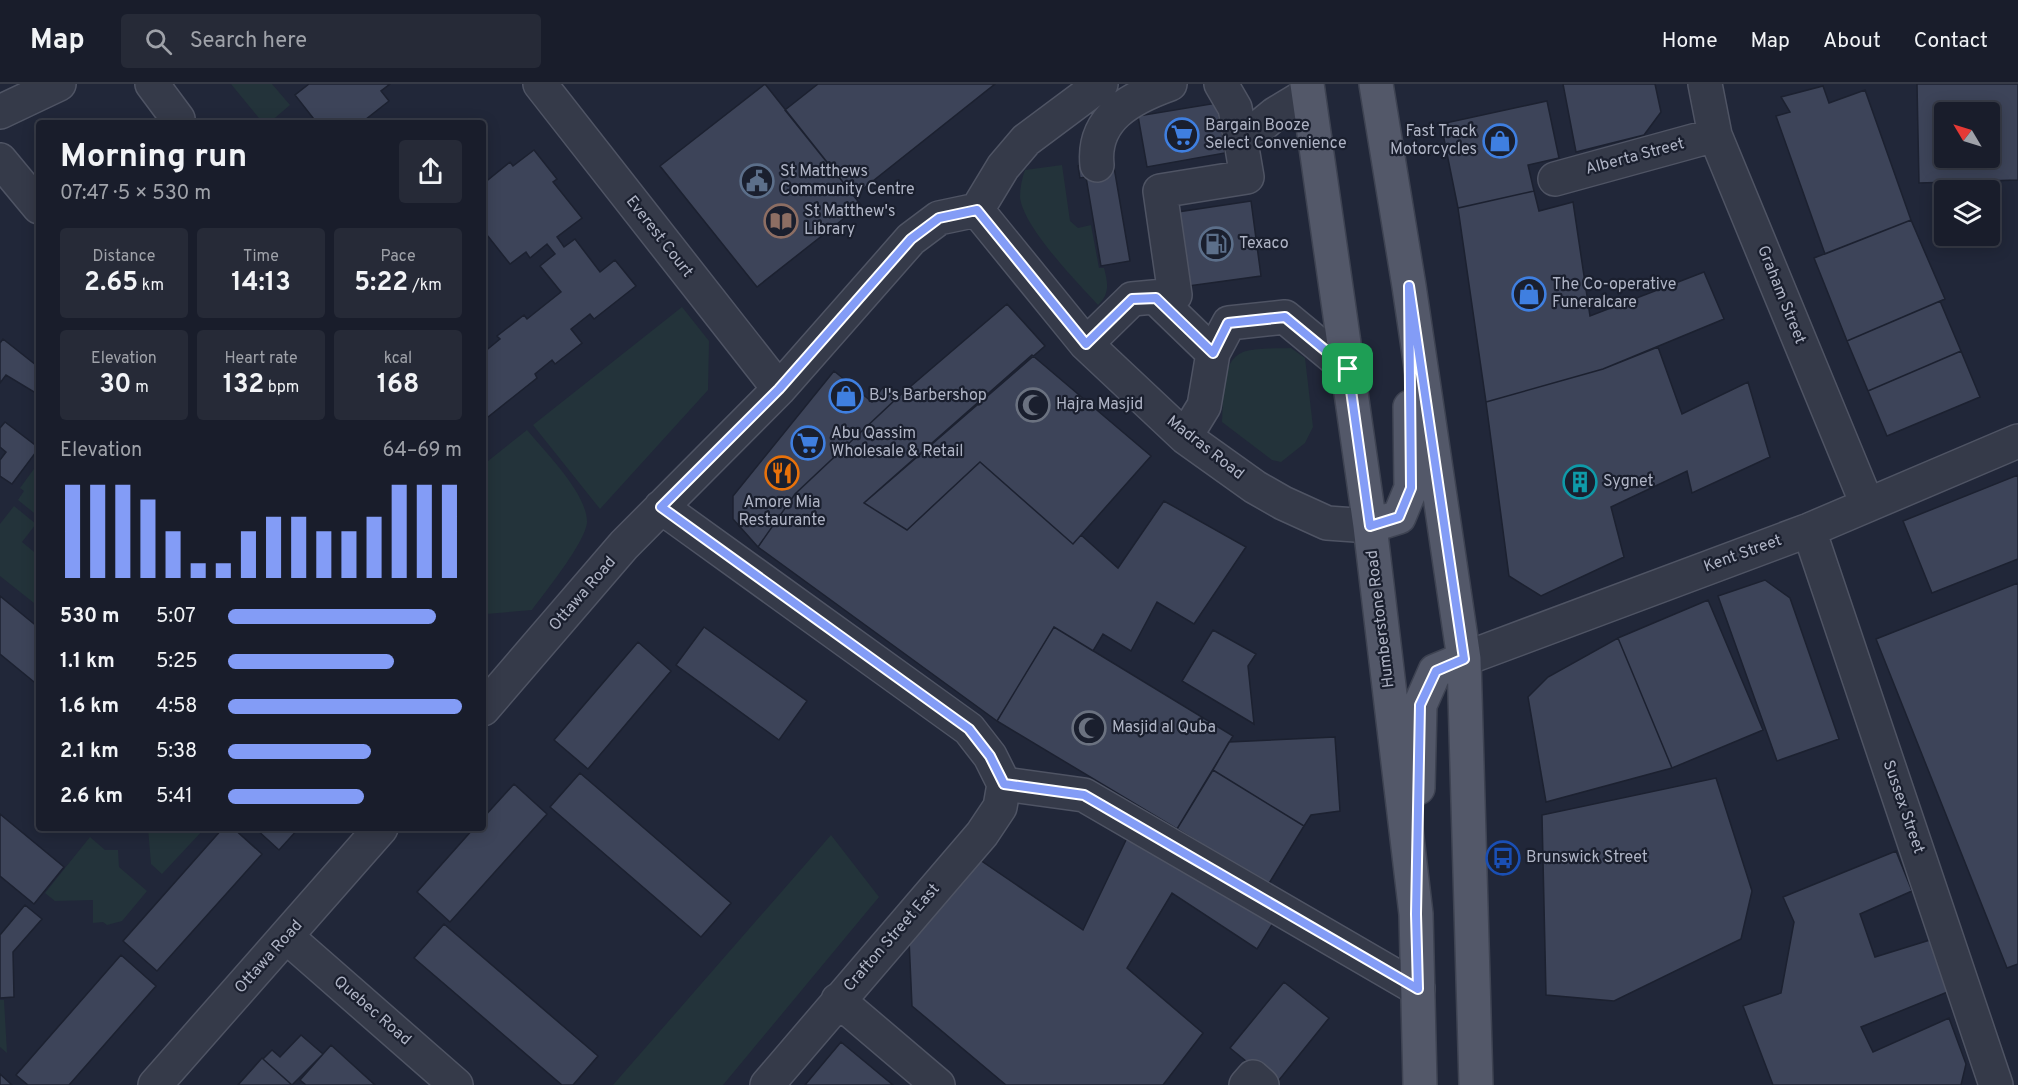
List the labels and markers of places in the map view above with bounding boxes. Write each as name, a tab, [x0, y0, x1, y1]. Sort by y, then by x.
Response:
place label: Bargain Booze Select Convenience	[1205, 116, 1347, 154]
supermarket icon: Bargain Booze Select Convenience	[1164, 117, 1200, 153]
place label: Fast Track Motorcycles	[1390, 122, 1477, 160]
shop icon: Fast Track Motorcycles	[1482, 123, 1518, 159]
place label: St Matthews Community Centre	[780, 162, 915, 200]
public building icon: St Matthews Community Centre	[739, 163, 775, 199]
place label: St Matthew's Library	[804, 202, 895, 240]
library icon: St Matthew's Library	[763, 203, 799, 239]
fuel station icon: Texaco	[1198, 226, 1234, 262]
place label: Texaco	[1239, 234, 1289, 254]
place label: The Co-operative Funeralcare	[1552, 275, 1676, 313]
shop icon: The Co-operative Funeralcare	[1511, 276, 1547, 312]
pin	[1322, 343, 1373, 394]
shop icon: BJ's Barbershop	[828, 378, 864, 414]
place label: BJ's Barbershop	[869, 386, 987, 406]
mosque icon: Hajra Masjid	[1015, 387, 1051, 423]
place label: Hajra Masjid	[1056, 395, 1143, 415]
place label: Abu Qassim Wholesale & Retail	[831, 424, 963, 462]
supermarket icon: Abu Qassim Wholesale & Retail	[790, 425, 826, 461]
restaurant icon: Amore Mia Restaurante	[764, 455, 800, 491]
building icon: Sygnet	[1562, 464, 1598, 500]
place label: Sygnet	[1603, 472, 1654, 492]
place label: Amore Mia Restaurante	[738, 493, 826, 531]
mosque icon: Masjid al Quba	[1071, 710, 1107, 746]
place label: Masjid al Quba	[1112, 718, 1216, 738]
bus stop icon: Brunswick Street	[1485, 840, 1521, 876]
place label: Brunswick Street	[1526, 848, 1648, 868]

